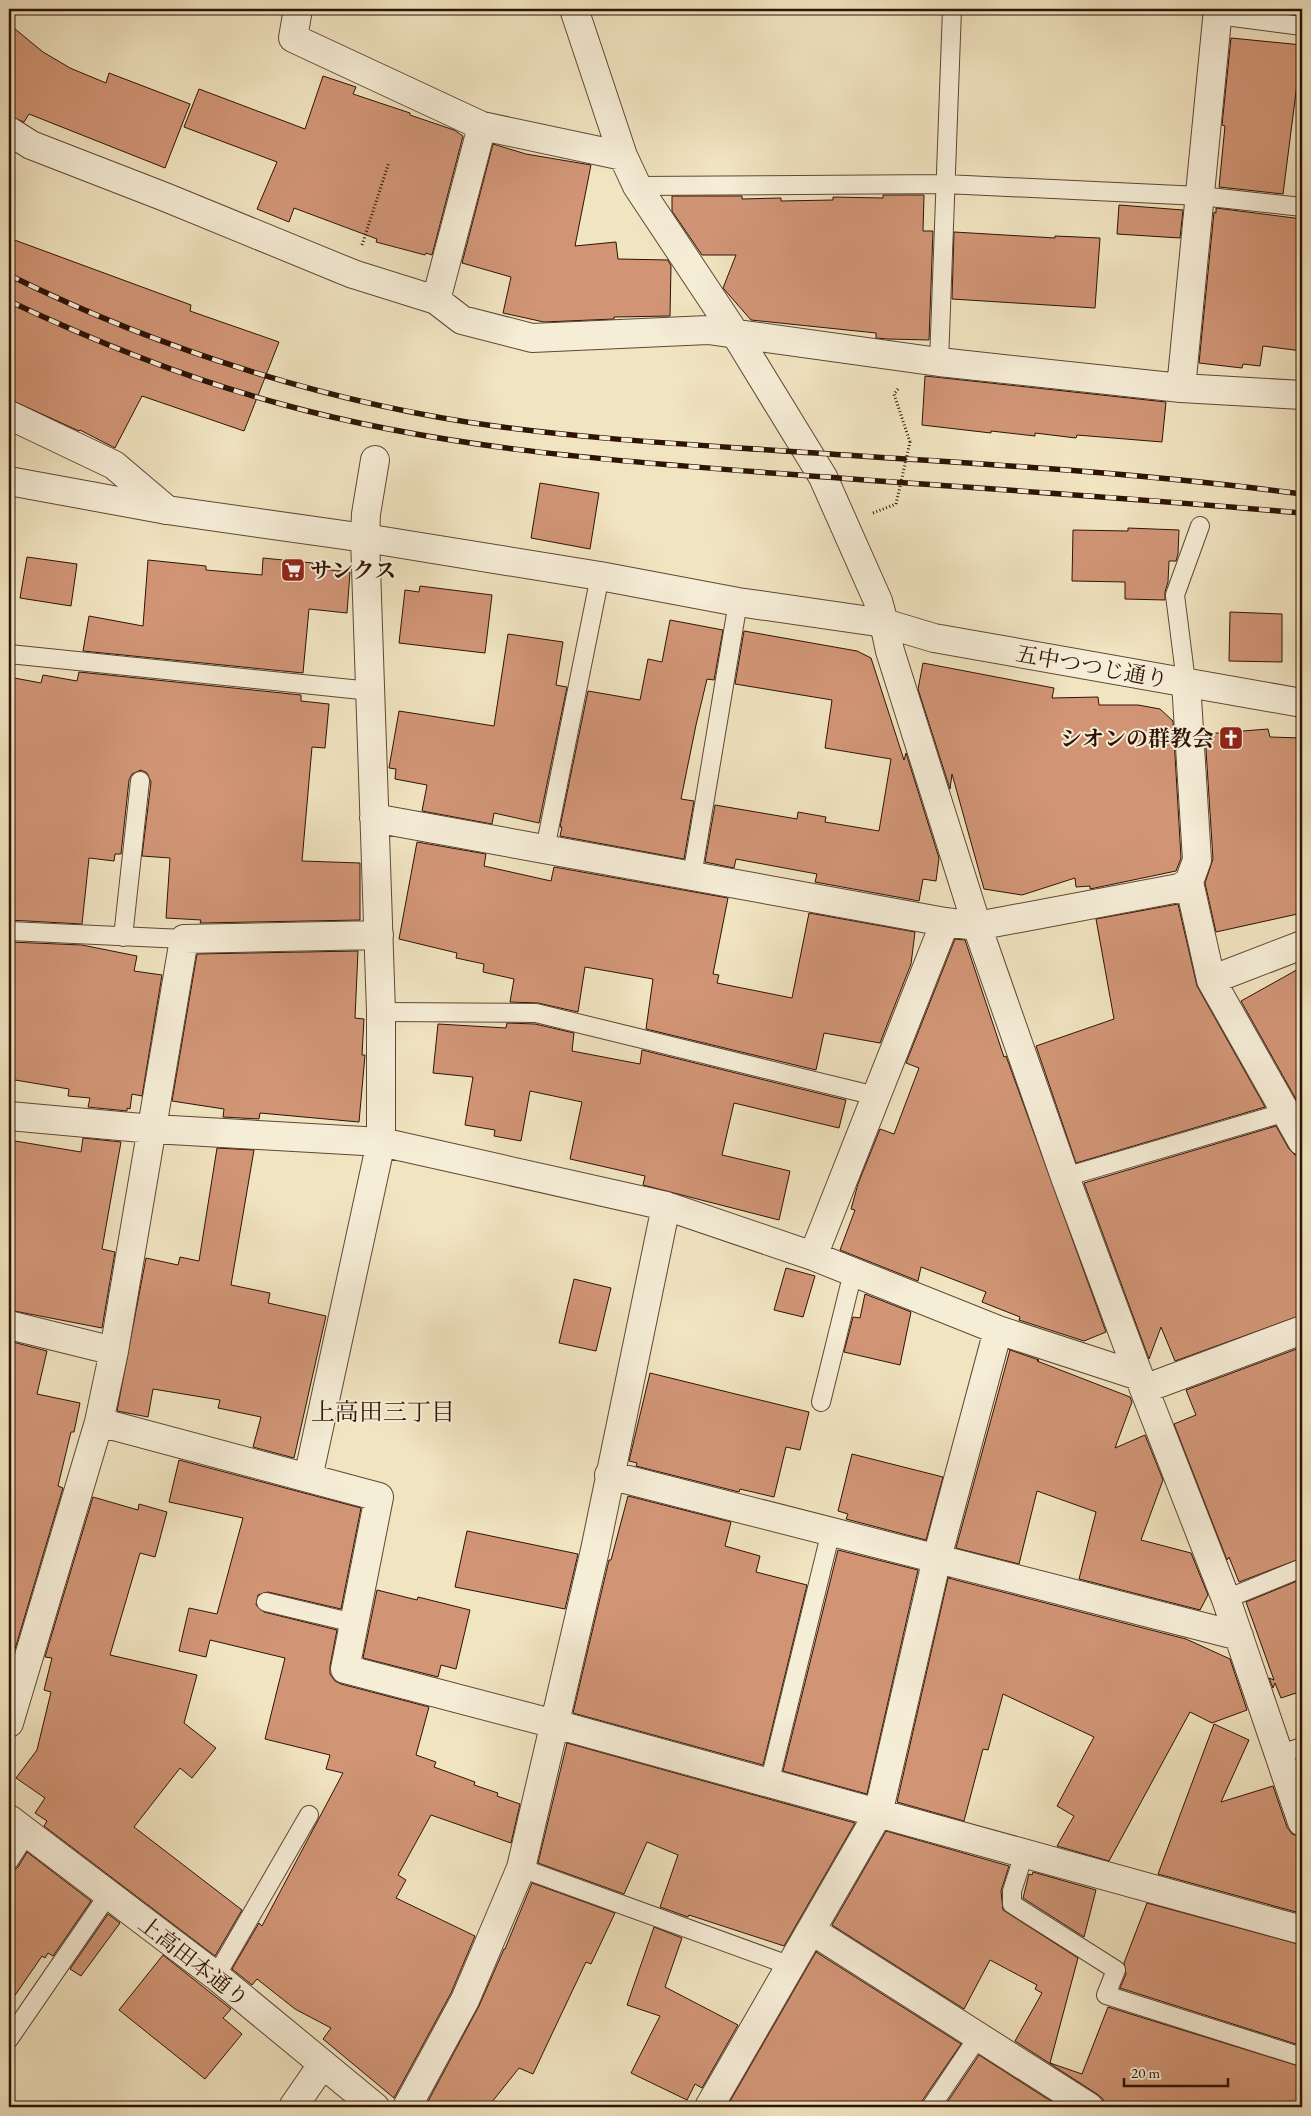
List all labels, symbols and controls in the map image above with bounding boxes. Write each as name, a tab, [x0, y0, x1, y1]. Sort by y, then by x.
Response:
place label: サンクス	[310, 556, 396, 585]
supermarket icon: サンクス	[280, 557, 306, 583]
street label: 五中つつじ通り	[1014, 639, 1170, 694]
place label: シオンの群教会	[1060, 724, 1214, 753]
church icon: シオンの群教会	[1218, 725, 1244, 751]
district label: 上高田三丁目	[311, 1396, 455, 1427]
street label: 上高田本通り	[133, 1909, 255, 2013]
scale bar	[1124, 2056, 1227, 2088]
text: 20 m	[1131, 2063, 1160, 2082]

